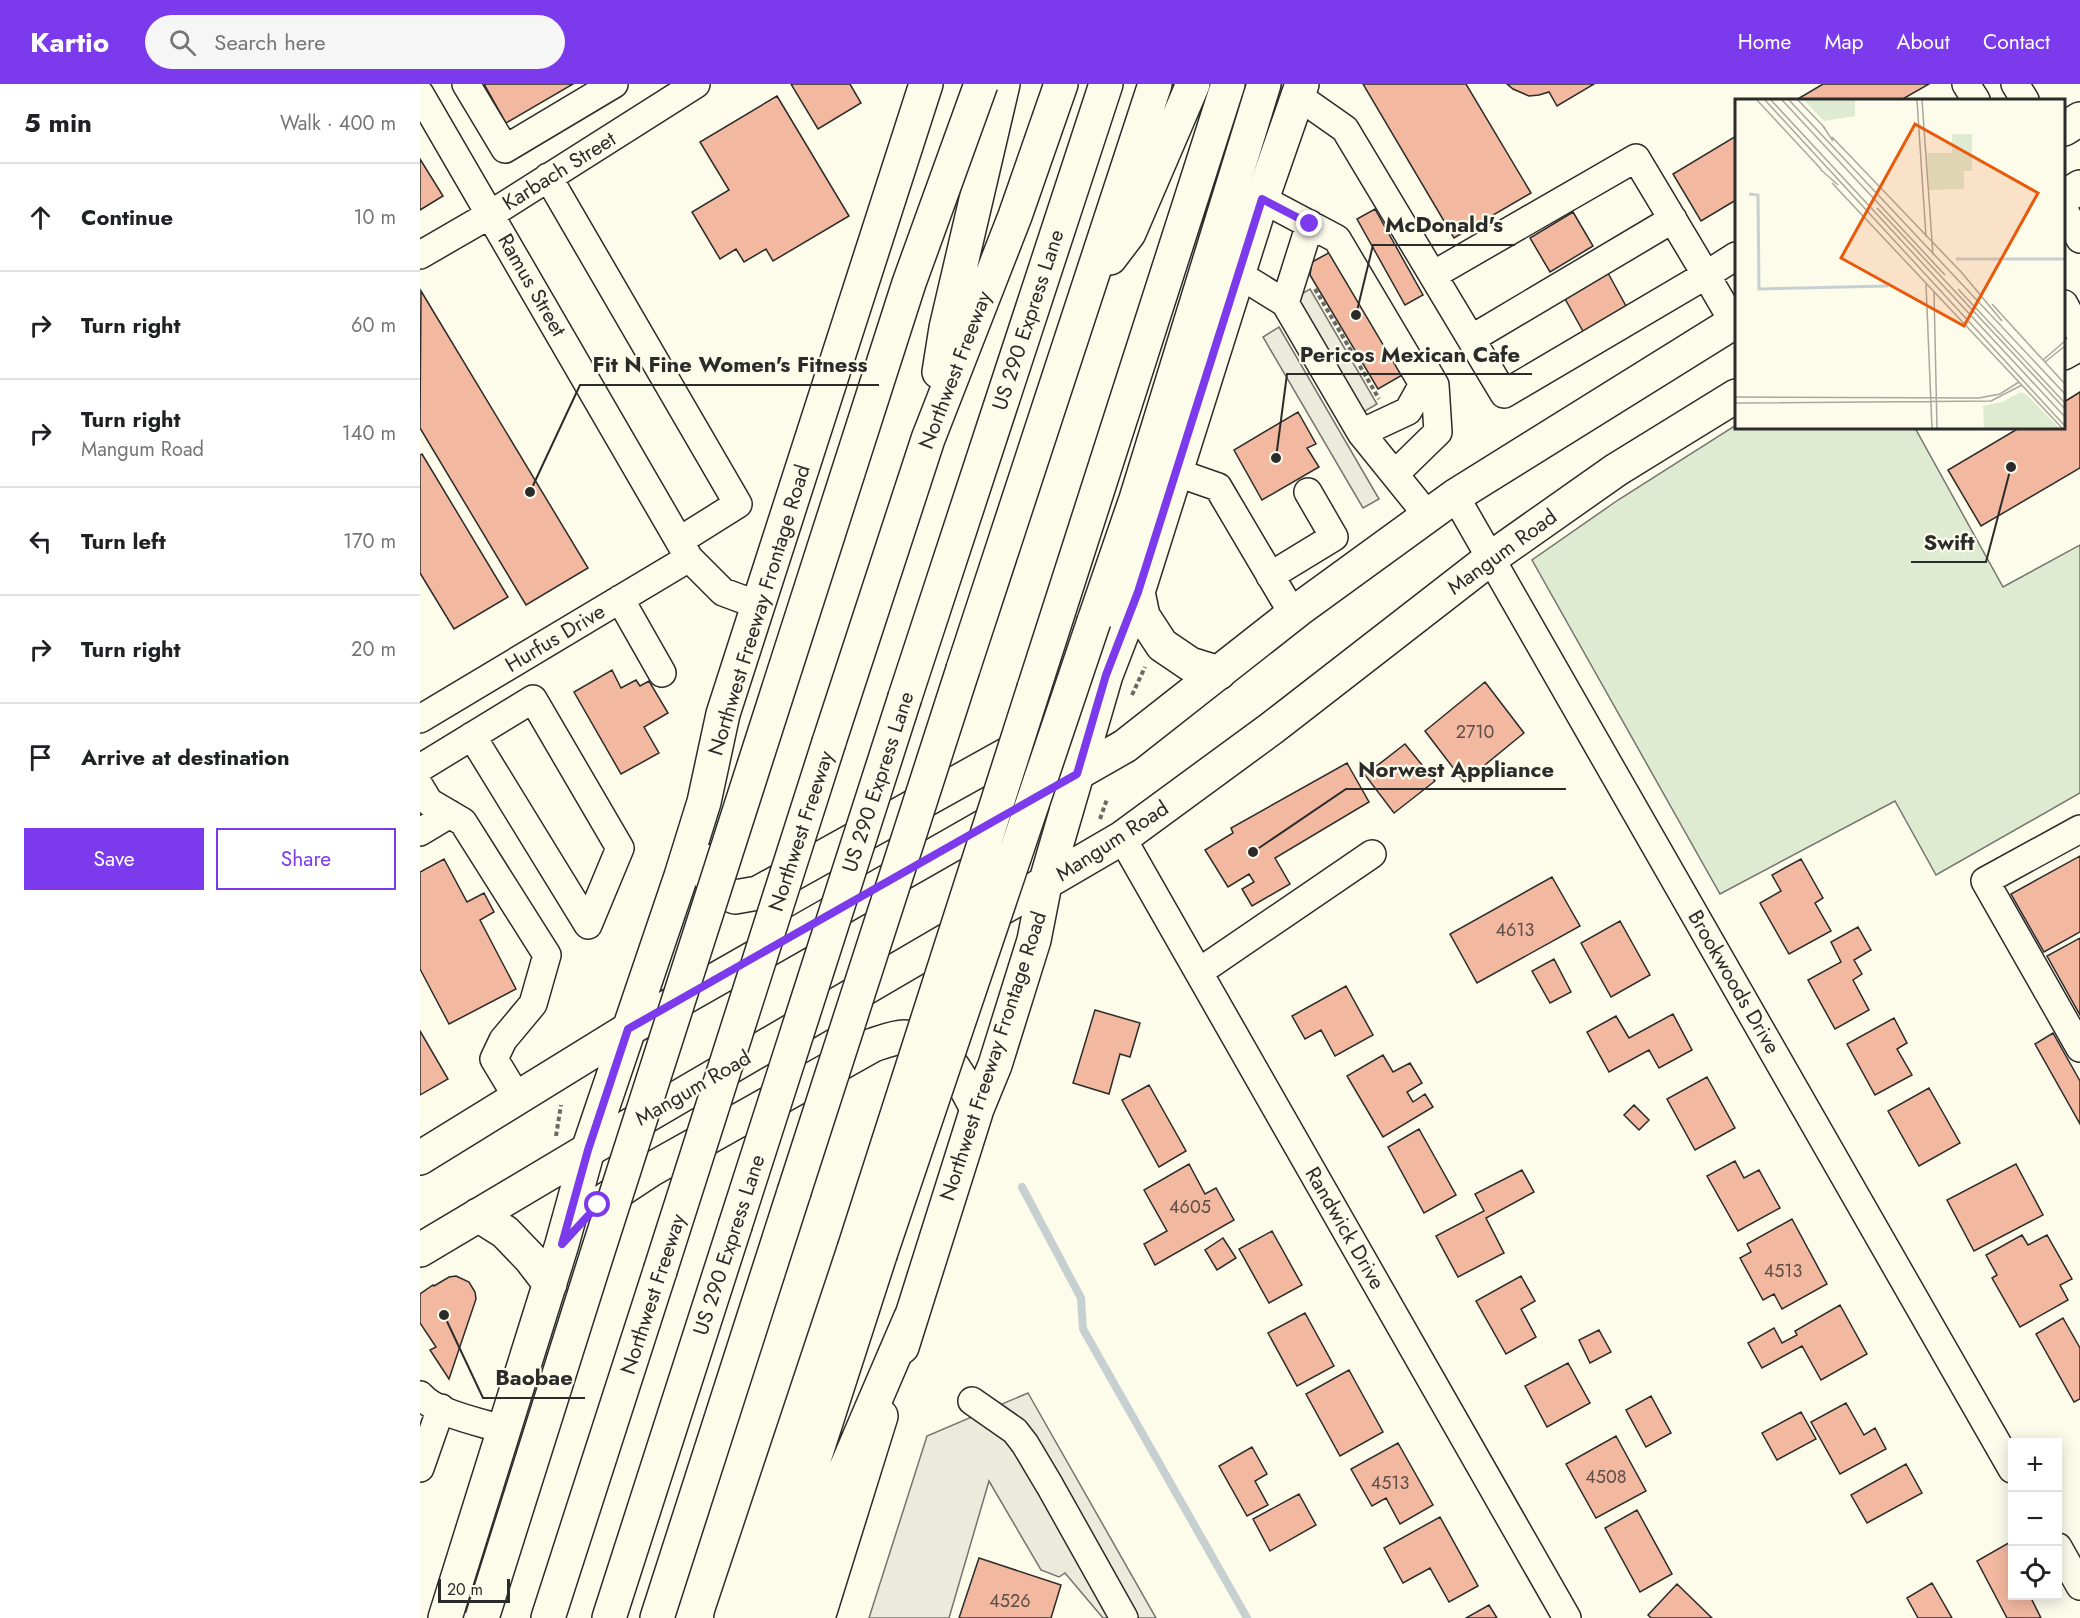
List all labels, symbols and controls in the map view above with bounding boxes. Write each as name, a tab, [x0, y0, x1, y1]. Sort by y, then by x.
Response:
search box	[145, 15, 565, 69]
text: Kartio	[30, 22, 109, 63]
icon: search	[166, 26, 199, 59]
text: Search here	[214, 26, 326, 58]
text: Home	[1738, 27, 1791, 57]
text: Map	[1824, 27, 1864, 57]
text: About	[1897, 27, 1950, 57]
text: Contact	[1983, 27, 2050, 57]
inset map	[1735, 99, 2065, 429]
text: 5 min	[24, 104, 92, 142]
text: Walk · 400 m	[280, 109, 396, 138]
street label: Karbach Street	[496, 124, 622, 218]
icon: ahead	[24, 201, 57, 234]
text: Continue	[81, 201, 173, 233]
text: 10 m	[353, 203, 396, 232]
callout: McDonald's	[1373, 205, 1515, 245]
text: McDonald's	[1385, 208, 1503, 240]
route end	[1296, 210, 1322, 236]
street label: US 290 Express Lane	[985, 226, 1071, 414]
street label: Ramus Street	[490, 228, 574, 342]
street label: Northwest Freeway	[911, 286, 999, 453]
icon: right	[24, 309, 57, 342]
text: Turn right	[81, 309, 181, 341]
text: 60 m	[351, 311, 396, 340]
callout: Pericos Mexican Cafe	[1287, 334, 1532, 374]
text: Pericos Mexican Cafe	[1300, 338, 1520, 370]
callout: Fit N Fine Women's Fitness	[580, 345, 879, 385]
text: Fit N Fine Women's Fitness	[592, 348, 868, 380]
text: Turn right	[81, 403, 181, 435]
icon: right	[24, 417, 57, 450]
text: 140 m	[342, 419, 396, 448]
text: Mangum Road	[81, 435, 204, 464]
street label: Northwest Freeway Frontage Road	[700, 461, 818, 759]
street label: Mangum Road	[1441, 502, 1563, 602]
callout: Swift	[1911, 522, 1986, 562]
icon: left	[24, 525, 57, 558]
text: Turn left	[81, 525, 166, 557]
text: Swift	[1923, 526, 1975, 558]
text: 170 m	[343, 527, 396, 556]
street label: Hurfus Drive	[499, 596, 611, 680]
icon: right	[24, 633, 57, 666]
text: Turn right	[81, 633, 181, 665]
text: 20 m	[351, 635, 396, 664]
street label: US 290 Express Lane	[835, 688, 921, 876]
house number: 2710	[1456, 719, 1494, 745]
icon: arrive	[24, 741, 57, 774]
text: Arrive at destination	[81, 741, 290, 773]
street label: Northwest Freeway	[761, 746, 841, 915]
callout: Norwest Appliance	[1346, 749, 1566, 789]
text: Norwest Appliance	[1358, 753, 1554, 785]
street label: Mangum Road	[1050, 793, 1174, 889]
button: Save	[24, 828, 204, 890]
button: Share	[216, 828, 396, 890]
street label: Brookwoods Drive	[1681, 905, 1787, 1060]
street label: Northwest Freeway Frontage Road	[932, 907, 1054, 1205]
house number: 4613	[1496, 917, 1535, 943]
street label: Mangum Road	[630, 1043, 756, 1133]
street label: US 290 Express Lane	[686, 1151, 772, 1339]
street label: Randwick Drive	[1298, 1161, 1392, 1295]
route start	[584, 1191, 610, 1217]
house number: 4605	[1169, 1194, 1211, 1220]
street label: Northwest Freeway	[613, 1209, 693, 1378]
house number: 4513	[1764, 1258, 1802, 1284]
callout: Baobae	[483, 1358, 585, 1398]
text: Baobae	[495, 1361, 573, 1393]
map controls	[2008, 1438, 2062, 1600]
button: +	[2008, 1438, 2062, 1492]
house number: 4508	[1585, 1464, 1627, 1490]
house number: 4513	[1371, 1470, 1409, 1496]
button: −	[2008, 1492, 2062, 1546]
button: locate	[2008, 1546, 2062, 1600]
scale bar	[438, 1576, 510, 1604]
text: 20 m	[447, 1578, 483, 1601]
house number: 4526	[989, 1588, 1031, 1614]

